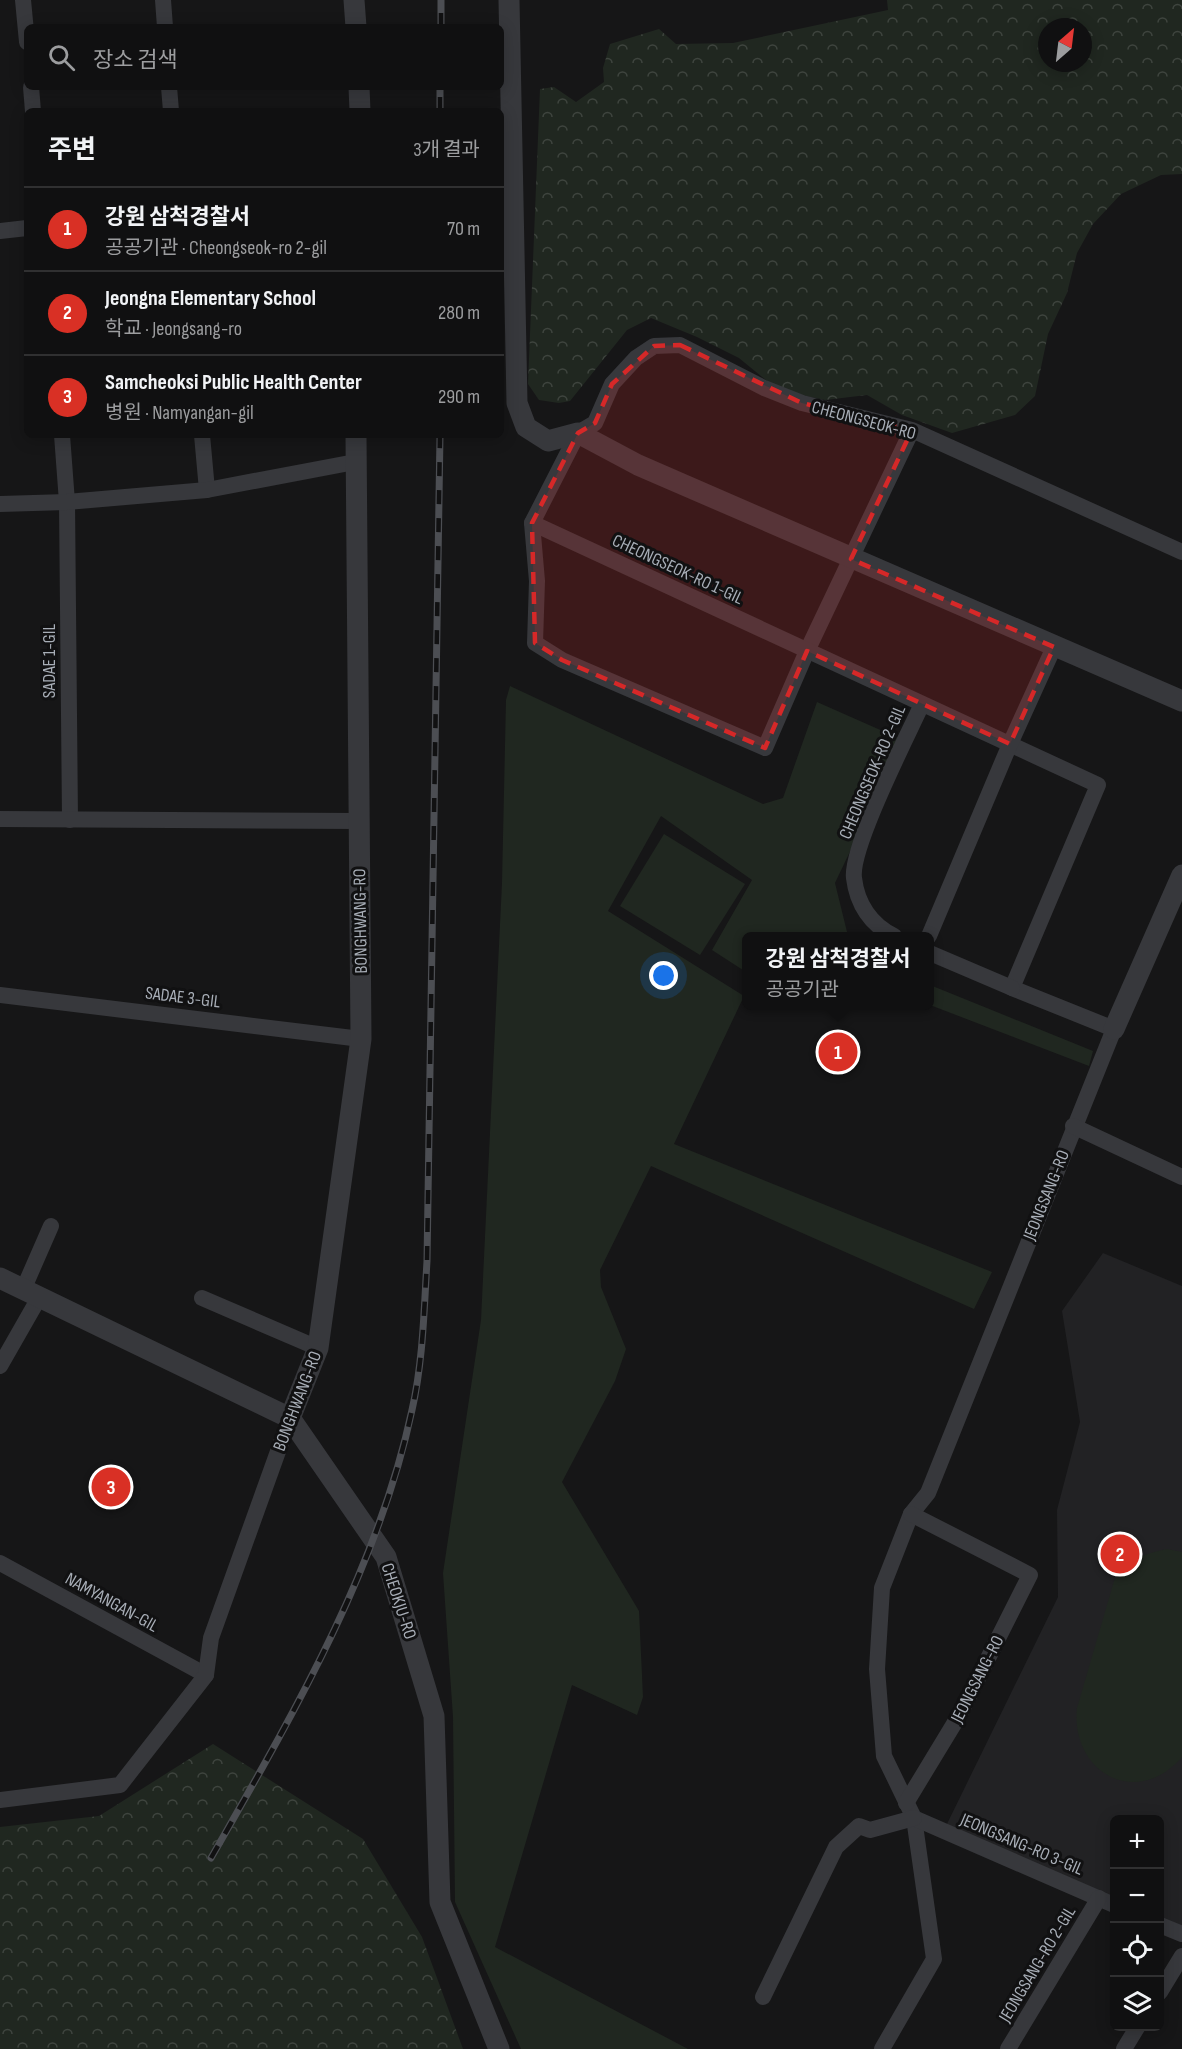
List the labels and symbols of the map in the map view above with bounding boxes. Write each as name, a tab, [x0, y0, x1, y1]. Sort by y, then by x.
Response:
north arrow	[1038, 18, 1092, 72]
street label: CHEONGSEOK-RO	[809, 396, 918, 444]
street label: CHEONGSEOK-RO 1-GIL	[609, 530, 747, 609]
street label: SADAE 1-GIL	[39, 624, 60, 698]
street label: CHEONGSEOK-RO 2-GIL	[835, 702, 910, 842]
street label: BONGHWANG-RO	[349, 868, 372, 974]
your location	[649, 961, 678, 990]
street label: SADAE 3-GIL	[144, 982, 222, 1013]
pin: 1	[818, 1030, 858, 1074]
street label: JEONGSANG-RO	[1019, 1147, 1074, 1244]
street label: BONGHWANG-RO	[269, 1348, 326, 1454]
pin: 3	[92, 1464, 130, 1510]
pin: 2	[1100, 1532, 1140, 1576]
street label: CHEOKJU-RO	[376, 1561, 421, 1642]
street label: NAMYANGAN-GIL	[62, 1568, 162, 1637]
street label: JEONGSANG-RO	[946, 1632, 1008, 1727]
street label: JEONGSANG-RO 3-GIL	[956, 1809, 1087, 1880]
street label: JEONGSANG-RO 2-GIL	[994, 1902, 1080, 2027]

